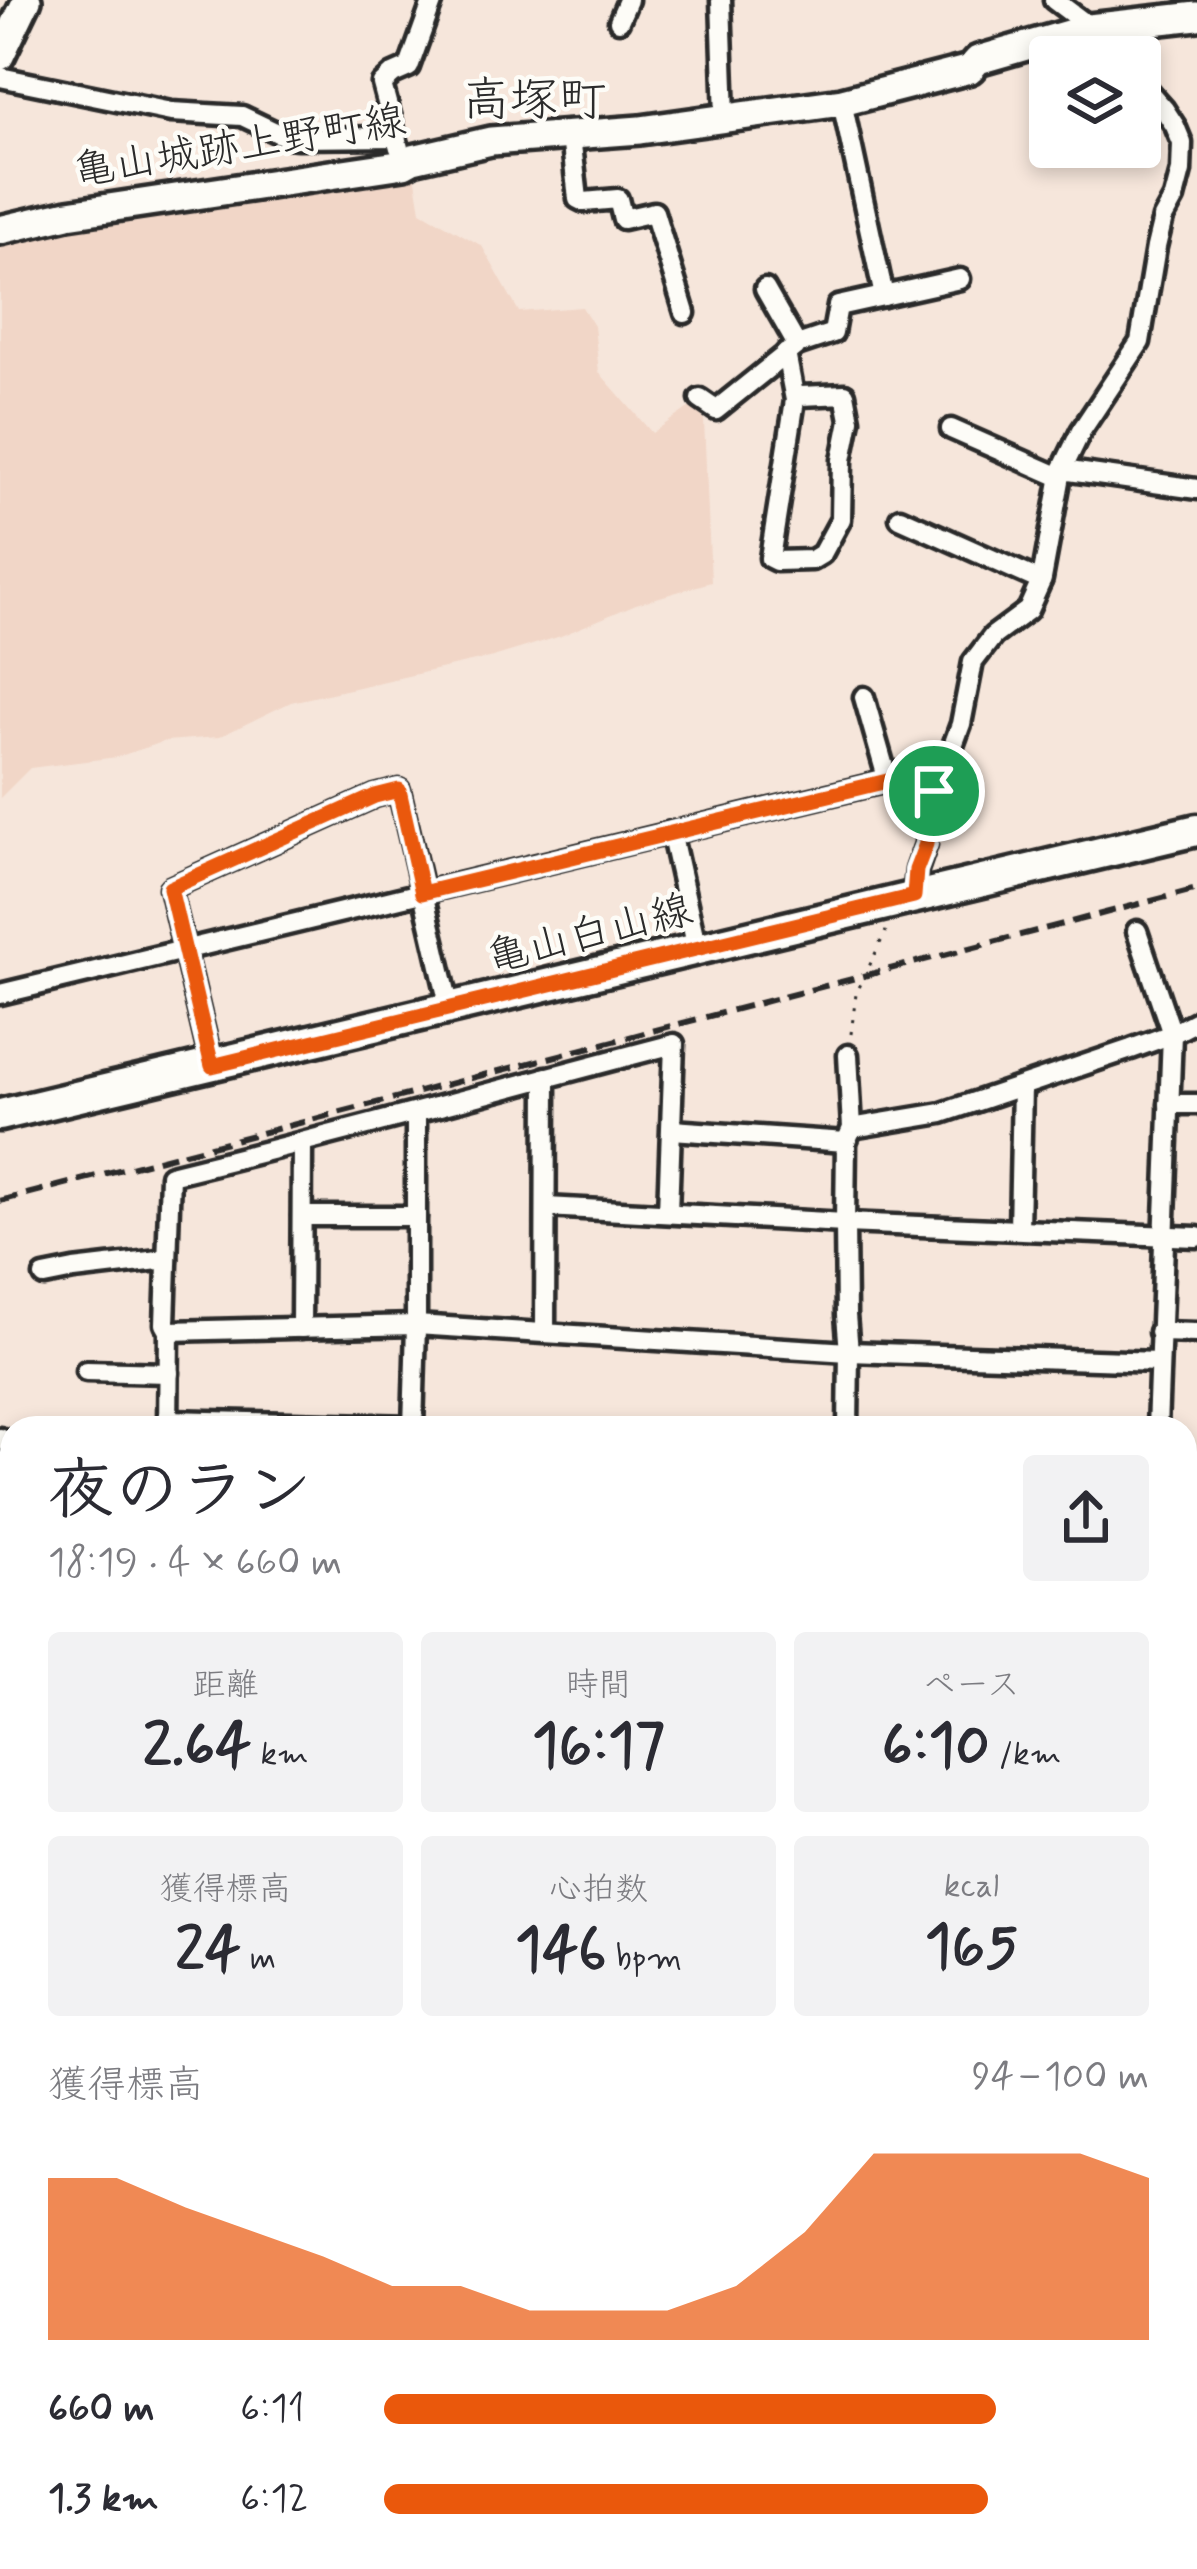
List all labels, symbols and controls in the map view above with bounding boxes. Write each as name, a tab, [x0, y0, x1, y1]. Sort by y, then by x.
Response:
map controls	[1029, 36, 1161, 168]
button: layers	[1029, 36, 1161, 168]
district label: 高塚町	[462, 70, 606, 133]
street label: 亀山城跡上野町線	[69, 94, 410, 201]
pin	[883, 740, 985, 842]
icon: arrive	[901, 758, 967, 824]
street label: 亀山白山線	[481, 883, 698, 987]
text: 夜のラン	[48, 1450, 312, 1536]
button: share	[1023, 1455, 1149, 1581]
text: 18:19 · 4 × 660 m	[48, 1538, 342, 1589]
text: 距離	[193, 1664, 259, 1708]
text: 時間	[566, 1664, 632, 1708]
text: ペース	[923, 1664, 1020, 1708]
text: 2.64	[142, 1708, 251, 1787]
text: 16:17	[532, 1708, 665, 1787]
text: 6:10	[882, 1708, 990, 1787]
text: km	[251, 1733, 309, 1777]
text: /km	[990, 1733, 1061, 1777]
text: kcal	[944, 1865, 999, 1909]
text: 獲得標高	[160, 1868, 292, 1912]
text: 心拍数	[549, 1868, 648, 1912]
text: 165	[925, 1909, 1018, 1988]
text: 24	[175, 1912, 241, 1991]
text: 146	[515, 1912, 607, 1991]
text: m	[241, 1937, 276, 1981]
text: bpm	[607, 1937, 682, 1981]
text: 94–100 m	[971, 2052, 1149, 2103]
text: 獲得標高	[48, 2061, 204, 2112]
text: 660 m	[48, 2384, 155, 2435]
text: 6:11	[240, 2384, 305, 2435]
text: 1.3 km	[48, 2474, 159, 2525]
text: 6:12	[240, 2474, 308, 2525]

